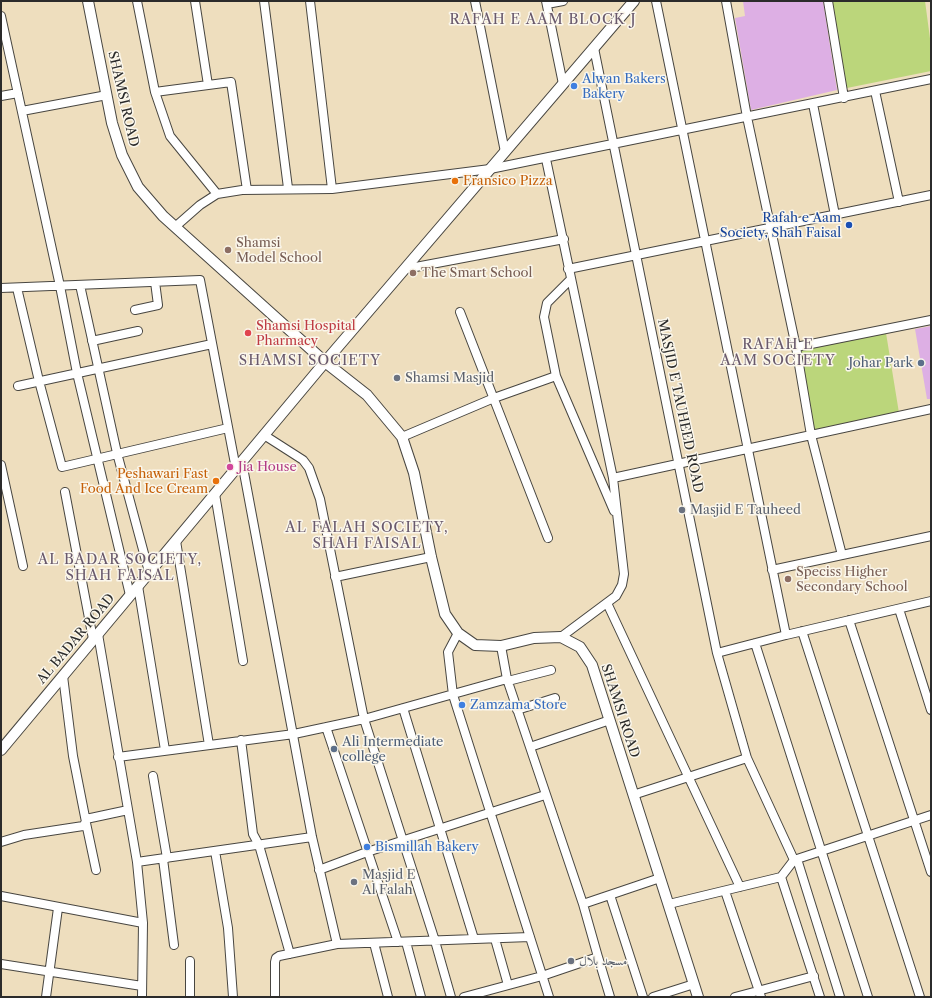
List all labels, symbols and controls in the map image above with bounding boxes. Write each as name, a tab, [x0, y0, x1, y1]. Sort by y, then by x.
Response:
district label: RAFAH E AAM BLOCK J	[449, 12, 637, 28]
street label: SHAMSI ROAD	[104, 50, 142, 148]
place label: Alwan Bakers Bakery	[582, 71, 666, 102]
marker: Alwan Bakers Bakery	[569, 81, 579, 91]
place label: Fransico Pizza	[463, 173, 553, 189]
marker: Fransico Pizza	[450, 176, 460, 186]
place label: Rafah e Aam Society, Shah Faisal	[720, 210, 841, 241]
marker: Rafah e Aam Society, Shah Faisal	[844, 220, 854, 230]
place label: Shamsi Model School	[236, 235, 322, 266]
marker: Shamsi Model School	[223, 245, 233, 255]
place label: The Smart School	[421, 265, 532, 281]
marker: The Smart School	[408, 268, 418, 278]
place label: Shamsi Hospital Pharmacy	[256, 318, 356, 349]
street label: MASJID E TAUHEED ROAD	[654, 318, 706, 494]
marker: Shamsi Hospital Pharmacy	[243, 328, 253, 338]
district label: RAFAH E AAM SOCIETY	[720, 337, 836, 370]
district label: SHAMSI SOCIETY	[239, 353, 381, 369]
place label: Johar Park	[848, 355, 913, 371]
marker: Johar Park	[916, 358, 926, 368]
place label: Shamsi Masjid	[405, 370, 494, 386]
marker: Shamsi Masjid	[392, 373, 402, 383]
place label: Jia House	[238, 459, 297, 475]
marker: Jia House	[225, 462, 235, 472]
place label: Peshawari Fast Food And Ice Cream	[80, 466, 208, 497]
marker: Peshawari Fast Food And Ice Cream	[211, 476, 221, 486]
place label: Masjid E Tauheed	[690, 502, 801, 518]
marker: Masjid E Tauheed	[677, 505, 687, 515]
district label: AL FALAH SOCIETY, SHAH FAISAL	[285, 520, 449, 552]
district label: AL BADAR SOCIETY, SHAH FAISAL	[38, 552, 202, 584]
place label: Speciss Higher Secondary School	[796, 564, 908, 595]
marker: Speciss Higher Secondary School	[783, 574, 793, 584]
street label: AL BADAR ROAD	[34, 591, 118, 687]
street label: SHAMSI ROAD	[597, 662, 643, 760]
place label: Zamzama Store	[470, 697, 567, 713]
marker: Zamzama Store	[457, 700, 467, 710]
place label: Ali Intermediate college	[342, 734, 443, 765]
marker: Ali Intermediate college	[329, 744, 339, 754]
place label: Bismillah Bakery	[375, 839, 479, 855]
marker: Bismillah Bakery	[362, 842, 372, 852]
place label: Masjid E Al Falah	[362, 867, 416, 898]
marker: Masjid E Al Falah	[349, 877, 359, 887]
place label: مسجد بلال	[579, 953, 627, 969]
marker: مسجد بلال	[566, 956, 576, 966]

